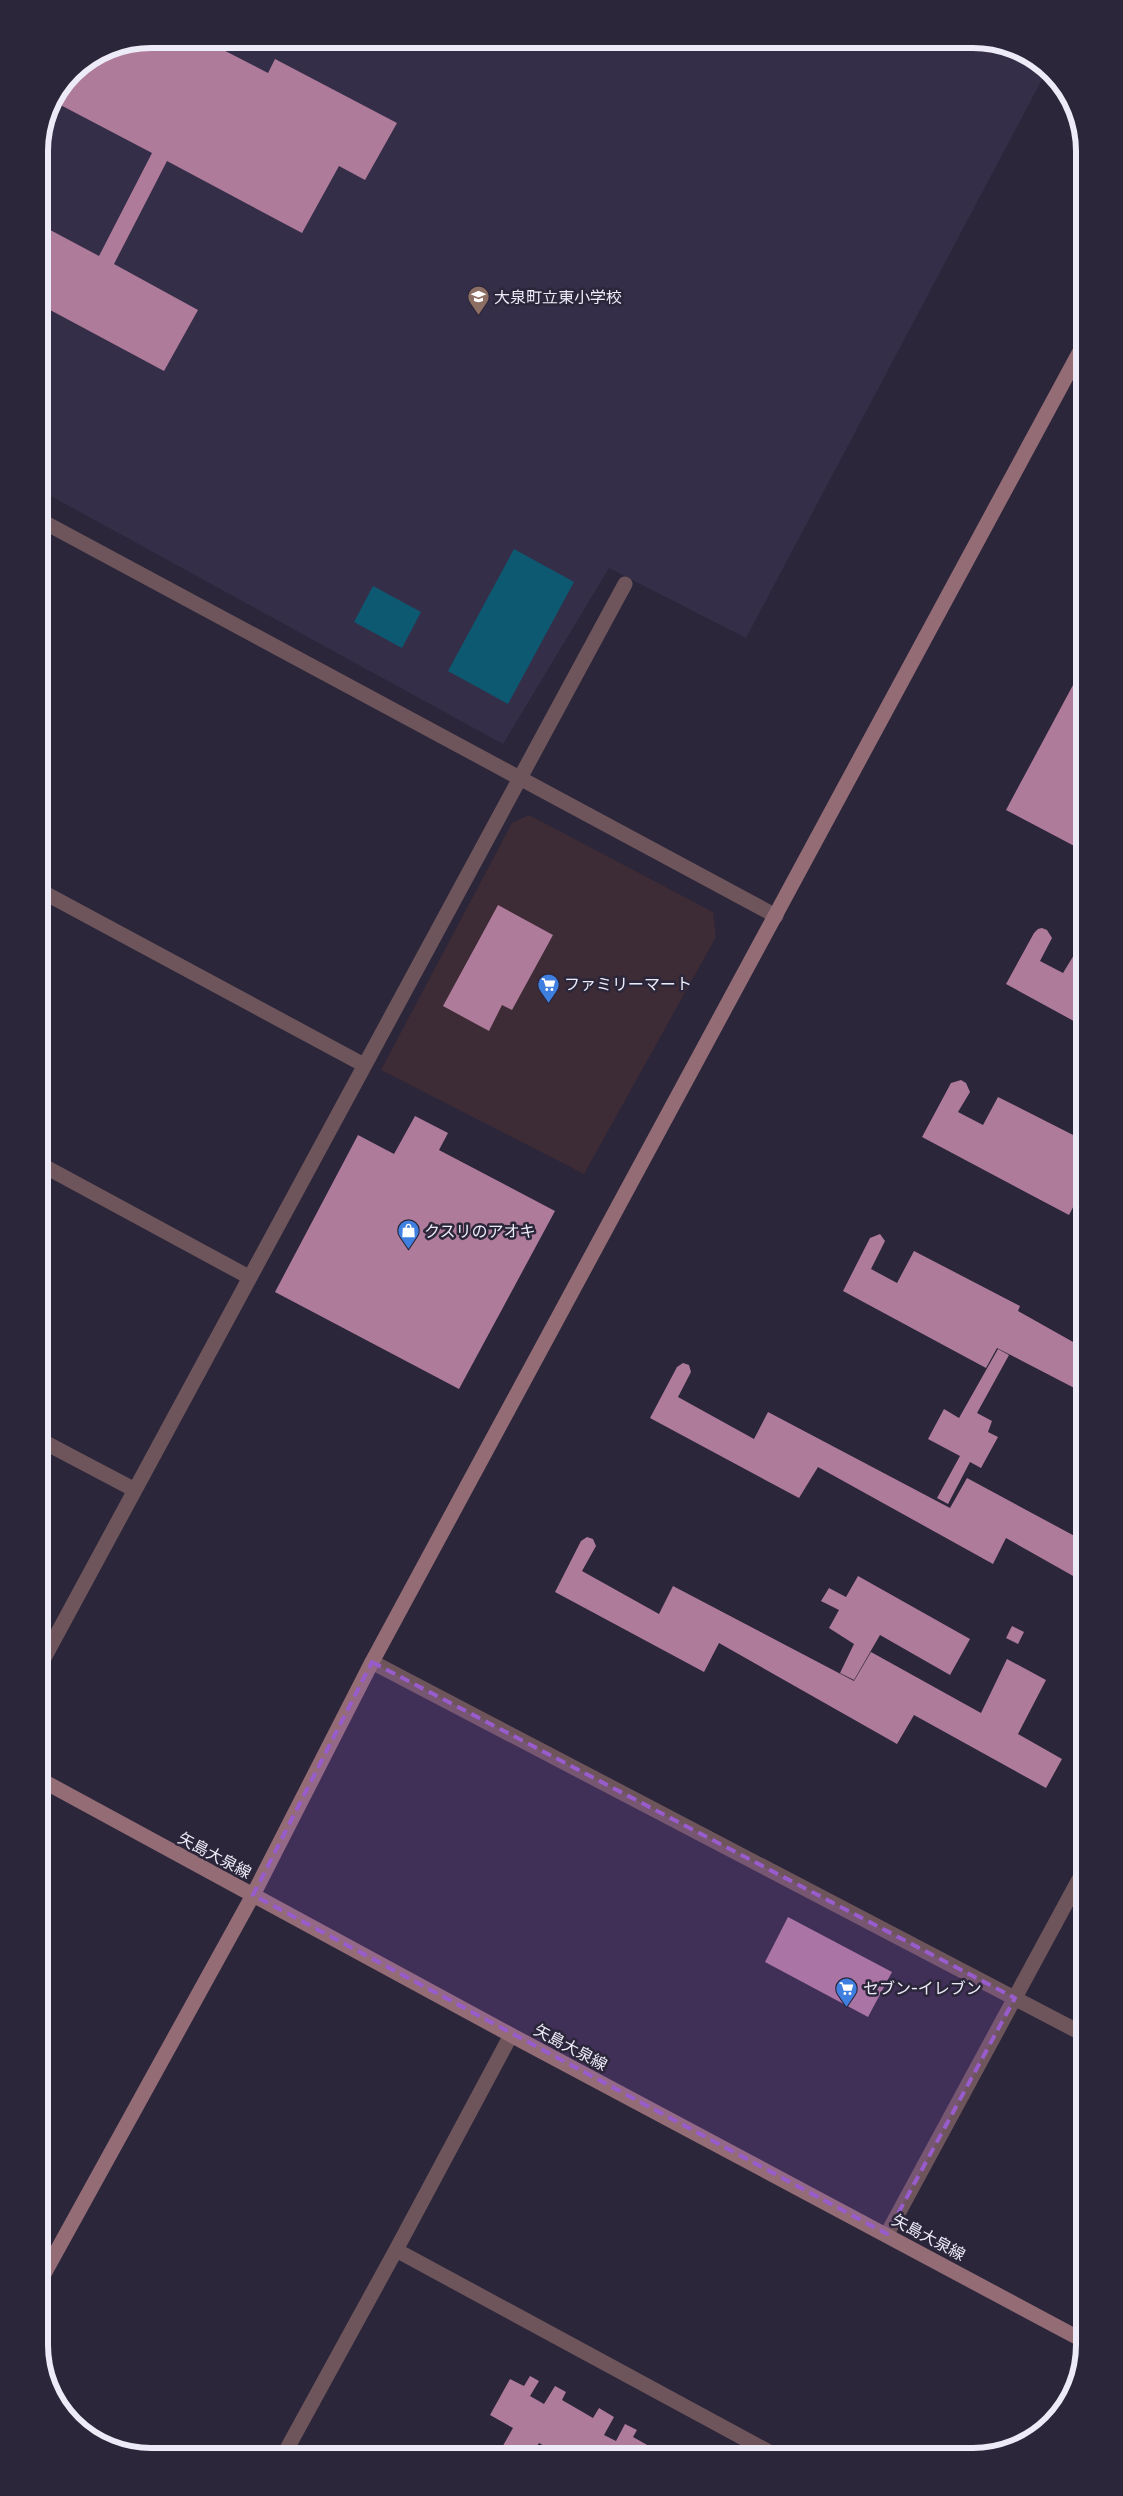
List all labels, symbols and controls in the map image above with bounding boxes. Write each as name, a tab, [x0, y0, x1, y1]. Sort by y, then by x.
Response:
school or university icon: 大泉町立東小学校	[466, 285, 490, 316]
place label: 大泉町立東小学校	[494, 288, 622, 307]
supermarket icon: ファミリーマート	[536, 972, 560, 1003]
place label: ファミリーマート	[564, 975, 692, 994]
shop icon: クスリのアオキ	[396, 1219, 420, 1250]
place label: クスリのアオキ	[424, 1222, 536, 1241]
street label: 矢島大泉線	[175, 1828, 255, 1883]
supermarket icon: セブン-イレブン	[835, 1976, 859, 2007]
place label: セブン-イレブン	[863, 1979, 982, 1998]
street label: 矢島大泉線	[531, 2020, 611, 2075]
street label: 矢島大泉線	[889, 2210, 969, 2265]

